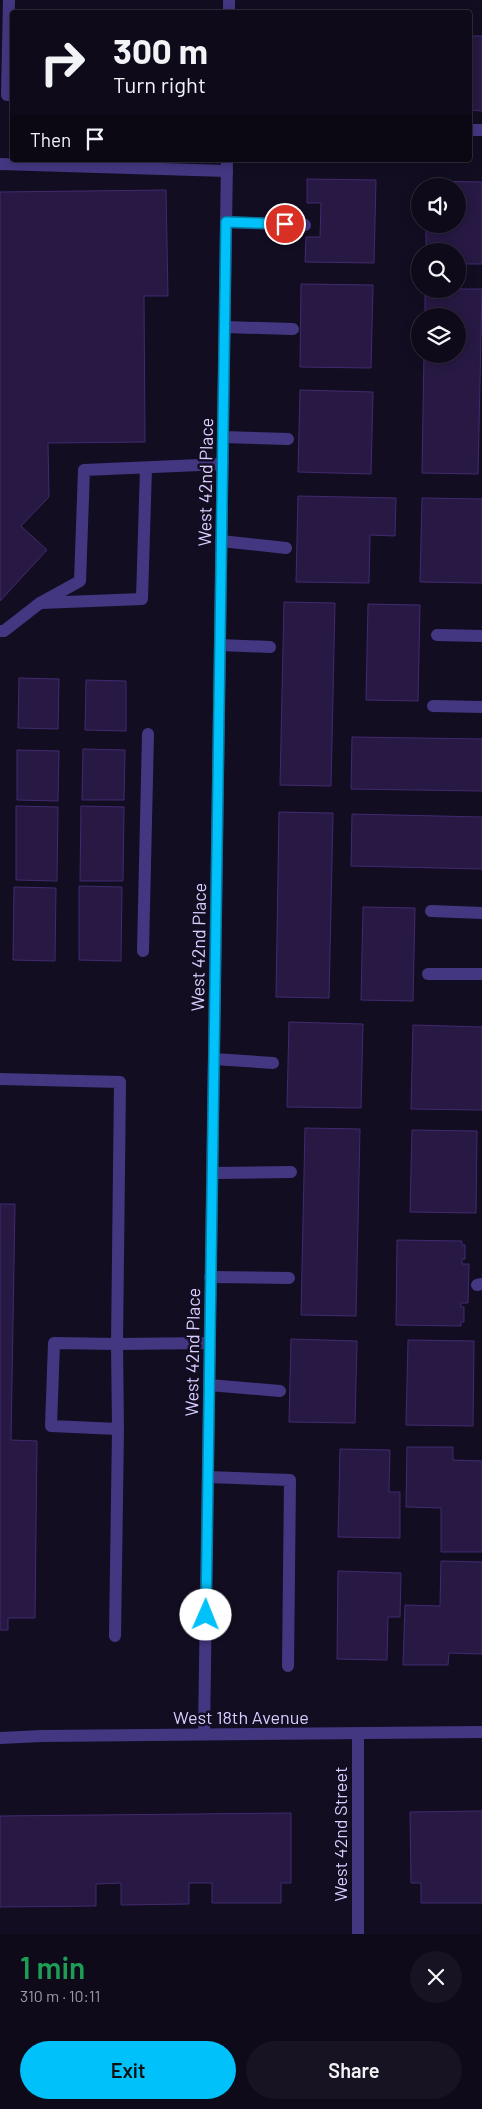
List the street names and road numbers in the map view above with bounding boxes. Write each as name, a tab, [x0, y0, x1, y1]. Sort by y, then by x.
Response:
street label: West 42nd Place	[193, 418, 217, 546]
street label: West 42nd Place	[186, 883, 210, 1011]
street label: West 42nd Place	[180, 1288, 204, 1416]
street label: West 18th Avenue	[173, 1706, 309, 1728]
street label: West 42nd Street	[329, 1767, 351, 1901]

